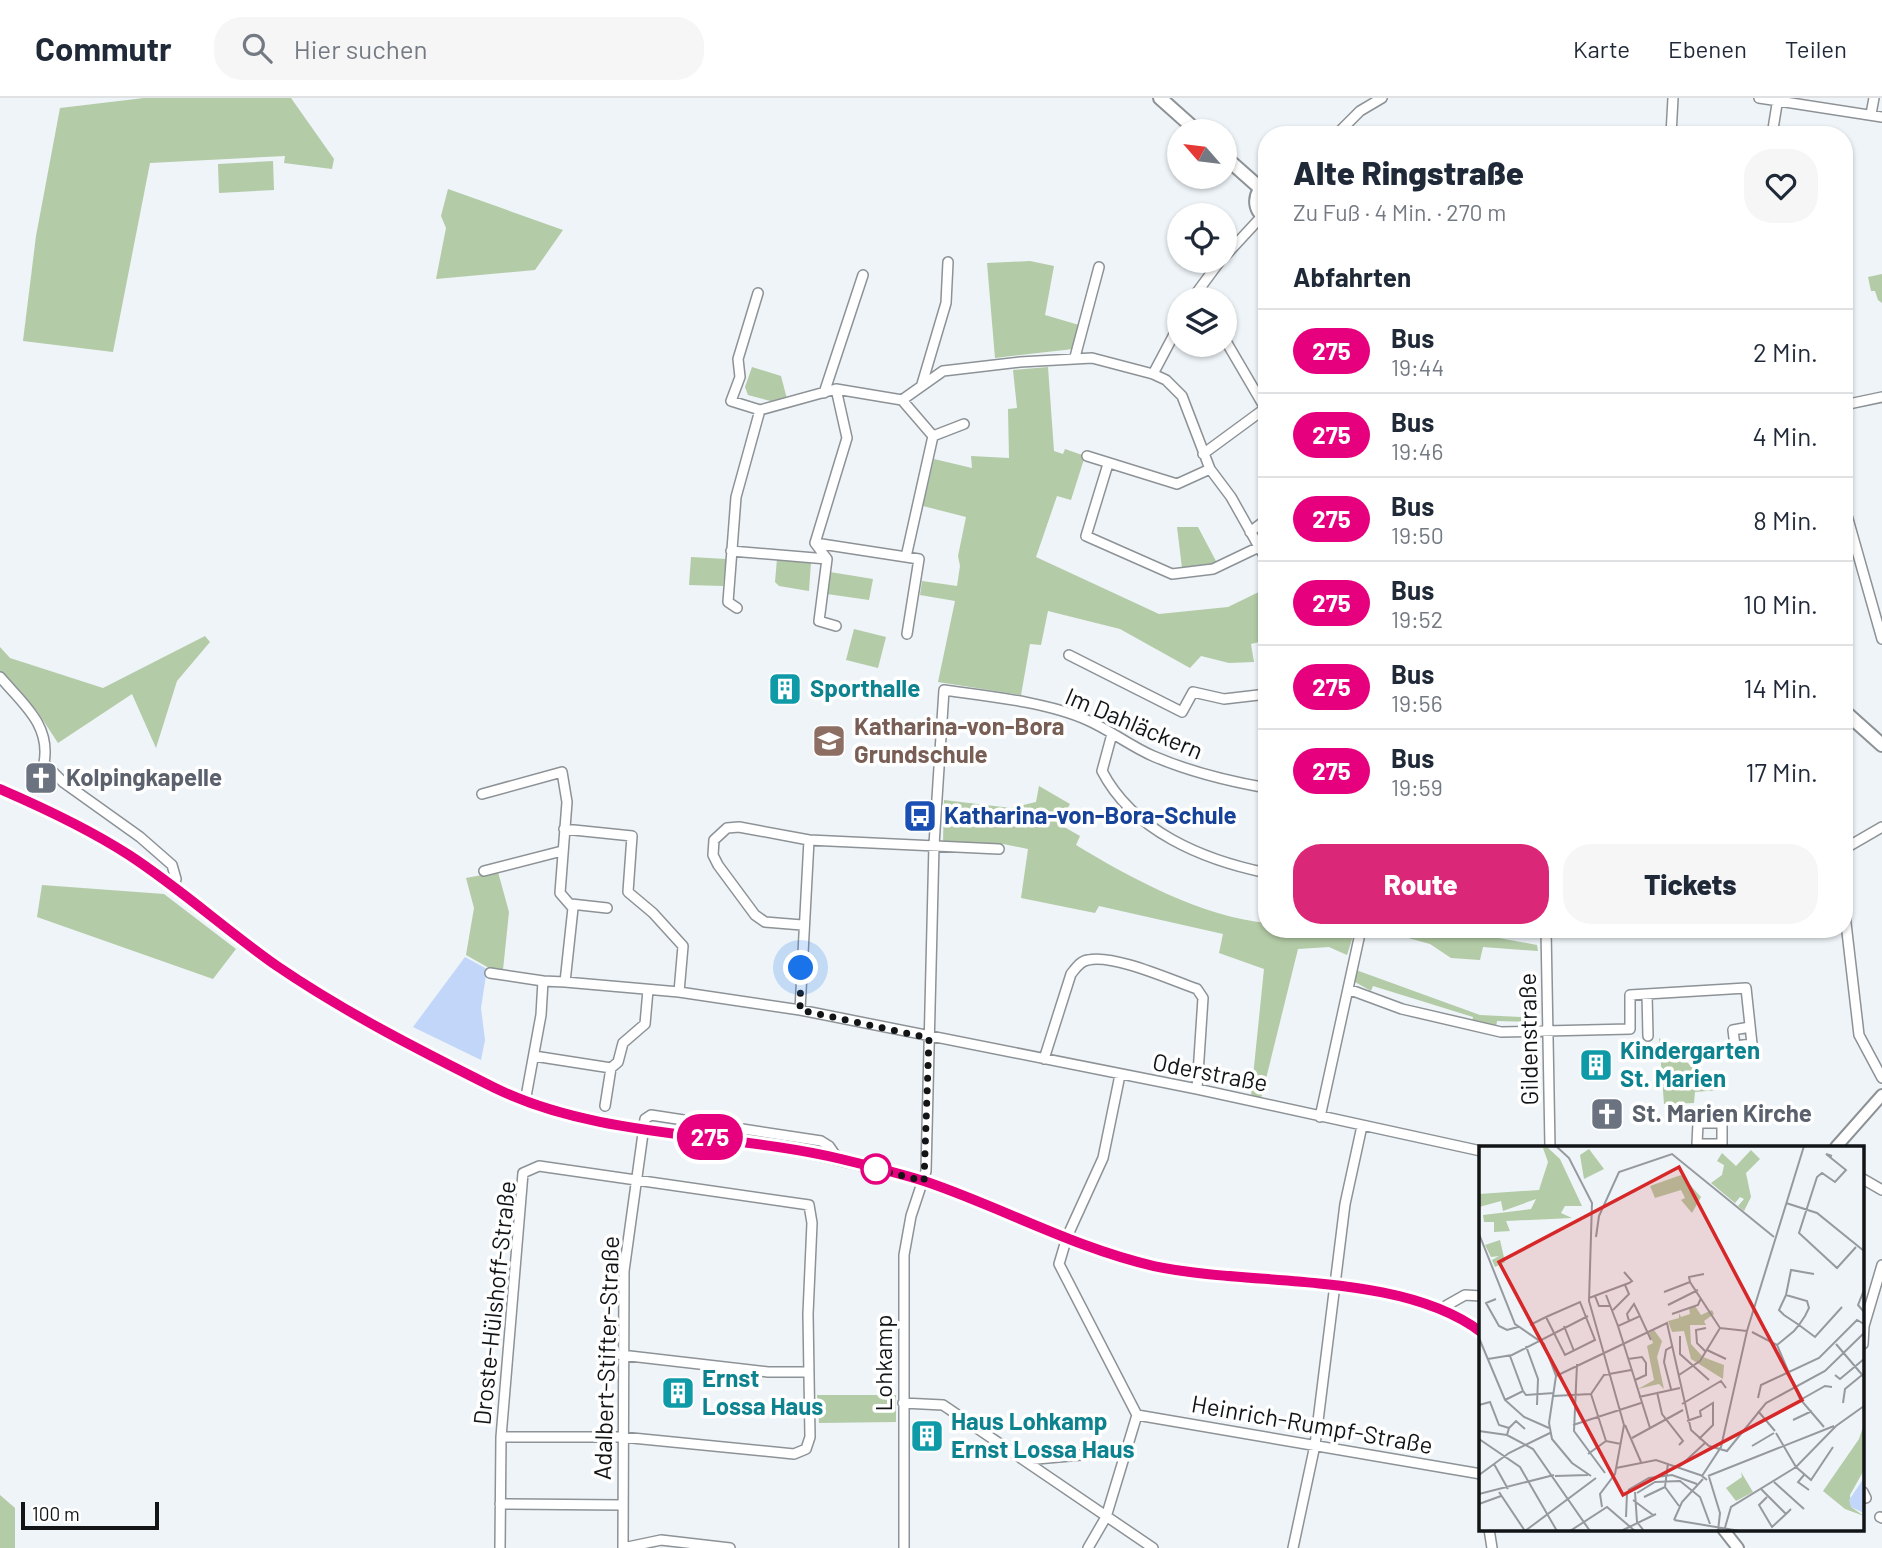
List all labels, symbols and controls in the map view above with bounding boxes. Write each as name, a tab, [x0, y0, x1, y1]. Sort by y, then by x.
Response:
search box	[214, 17, 704, 80]
text: Commutr	[35, 28, 172, 68]
icon: search	[238, 29, 276, 67]
text: Hier suchen	[294, 33, 428, 64]
text: Karte	[1573, 34, 1630, 63]
text: Ebenen	[1668, 34, 1747, 63]
text: Teilen	[1785, 34, 1847, 63]
north arrow	[1167, 119, 1237, 189]
map controls	[1167, 119, 1237, 357]
button: heart	[1744, 149, 1818, 223]
text: Alte Ringstraße	[1293, 152, 1524, 192]
text: Zu Fuß · 4 Min. · 270 m	[1293, 198, 1506, 226]
button: locate	[1167, 203, 1237, 273]
text: Abfahrten	[1293, 261, 1411, 292]
button: layers	[1167, 287, 1237, 357]
text: Bus	[1391, 322, 1434, 353]
text: 275	[1312, 336, 1351, 365]
text: 2 Min.	[1753, 336, 1818, 367]
text: 19:44	[1391, 353, 1444, 381]
text: Bus	[1391, 406, 1434, 437]
text: 275	[1312, 420, 1351, 449]
text: 4 Min.	[1753, 420, 1818, 451]
text: 19:46	[1391, 437, 1443, 465]
text: Bus	[1391, 490, 1434, 521]
text: 275	[1312, 504, 1351, 533]
text: 8 Min.	[1753, 504, 1818, 535]
text: 19:50	[1391, 521, 1444, 549]
text: Bus	[1391, 574, 1434, 605]
text: 275	[1312, 588, 1351, 617]
text: 10 Min.	[1743, 588, 1818, 619]
text: 19:52	[1391, 605, 1443, 633]
text: Bus	[1391, 658, 1434, 689]
building icon: Sporthalle	[766, 670, 804, 708]
text: 275	[1312, 672, 1351, 701]
text: 14 Min.	[1743, 672, 1818, 703]
place label: Sporthalle	[810, 673, 920, 702]
street label: Im Dahläckern	[1061, 681, 1208, 765]
text: 19:56	[1391, 689, 1443, 717]
place label: Katharina-von-Bora Grundschule	[854, 711, 1065, 768]
school or university icon: Katharina-von-Bora Grundschule	[810, 722, 848, 760]
text: Bus	[1391, 742, 1434, 773]
text: 275	[1312, 756, 1351, 785]
text: 17 Min.	[1745, 756, 1818, 787]
church icon: Kolpingkapelle	[22, 759, 60, 797]
place label: Kolpingkapelle	[66, 762, 222, 791]
text: 19:59	[1391, 773, 1443, 801]
bus stop icon: Katharina-von-Bora-Schule	[901, 797, 939, 835]
place label: Katharina-von-Bora-Schule	[944, 800, 1237, 829]
button: Route	[1293, 844, 1549, 924]
button: Tickets	[1563, 844, 1818, 924]
your location	[783, 950, 818, 985]
street label: Gildenstraße	[1512, 973, 1543, 1106]
place label: Kindergarten St. Marien	[1620, 1035, 1760, 1092]
street label: Oderstraße	[1150, 1046, 1270, 1097]
building icon: Kindergarten St. Marien	[1577, 1046, 1615, 1084]
church icon: St. Marien Kirche	[1588, 1095, 1626, 1133]
place label: St. Marien Kirche	[1632, 1098, 1812, 1127]
line badge: 275	[670, 1114, 750, 1160]
text: 275	[691, 1122, 729, 1151]
inset map	[1479, 1146, 1864, 1530]
unlabelled marker	[861, 1154, 891, 1184]
street label: Droste-Hülshoff-Straße	[466, 1179, 521, 1426]
street label: Adalbert-Stifter-Straße	[587, 1235, 624, 1481]
street label: Lohkamp	[868, 1315, 897, 1411]
place label: Ernst Lossa Haus	[702, 1363, 823, 1420]
building icon: Ernst Lossa Haus	[659, 1374, 697, 1412]
street label: Heinrich-Rumpf-Straße	[1189, 1388, 1435, 1459]
place label: Haus Lohkamp Ernst Lossa Haus	[951, 1406, 1135, 1463]
building icon: Haus Lohkamp Ernst Lossa Haus	[908, 1417, 946, 1455]
scale bar	[21, 1499, 159, 1531]
text: 100 m	[32, 1502, 80, 1525]

